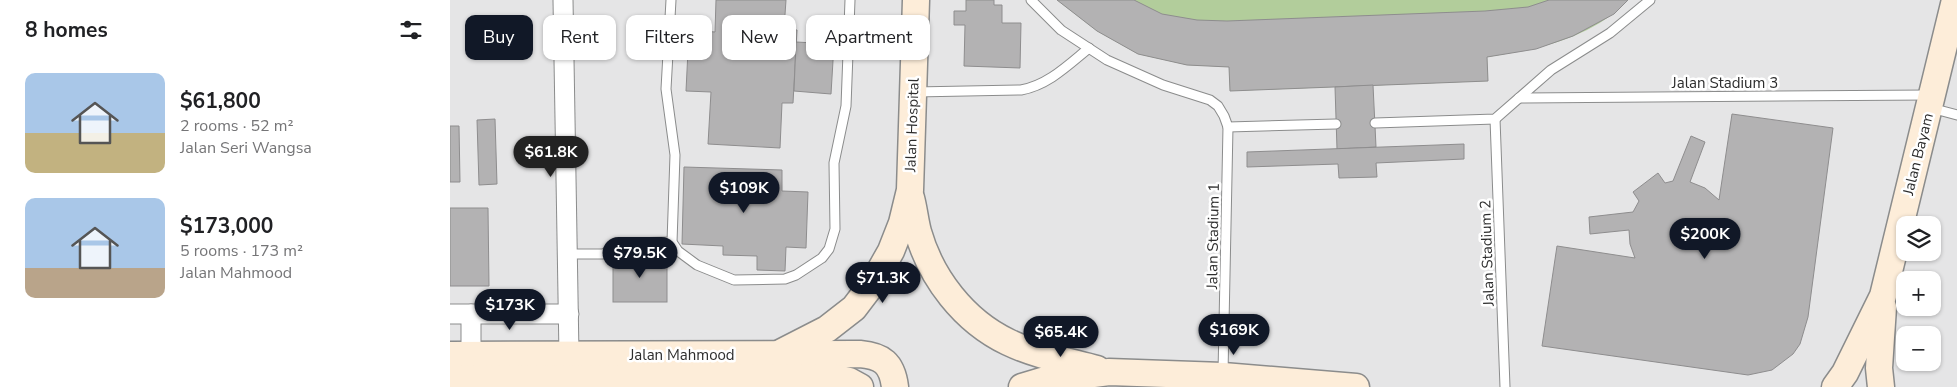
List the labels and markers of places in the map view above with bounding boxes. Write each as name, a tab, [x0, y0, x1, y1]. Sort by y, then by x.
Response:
pin: $61.8K	[510, 136, 592, 178]
pin: $109K	[709, 172, 779, 214]
pin: $200K	[1670, 218, 1740, 260]
pin: $79.5K	[599, 236, 681, 279]
pin: $71.3K	[842, 262, 924, 304]
pin: $173K	[475, 288, 545, 331]
pin: $169K	[1199, 314, 1269, 356]
pin: $65.4K	[1020, 316, 1102, 358]

